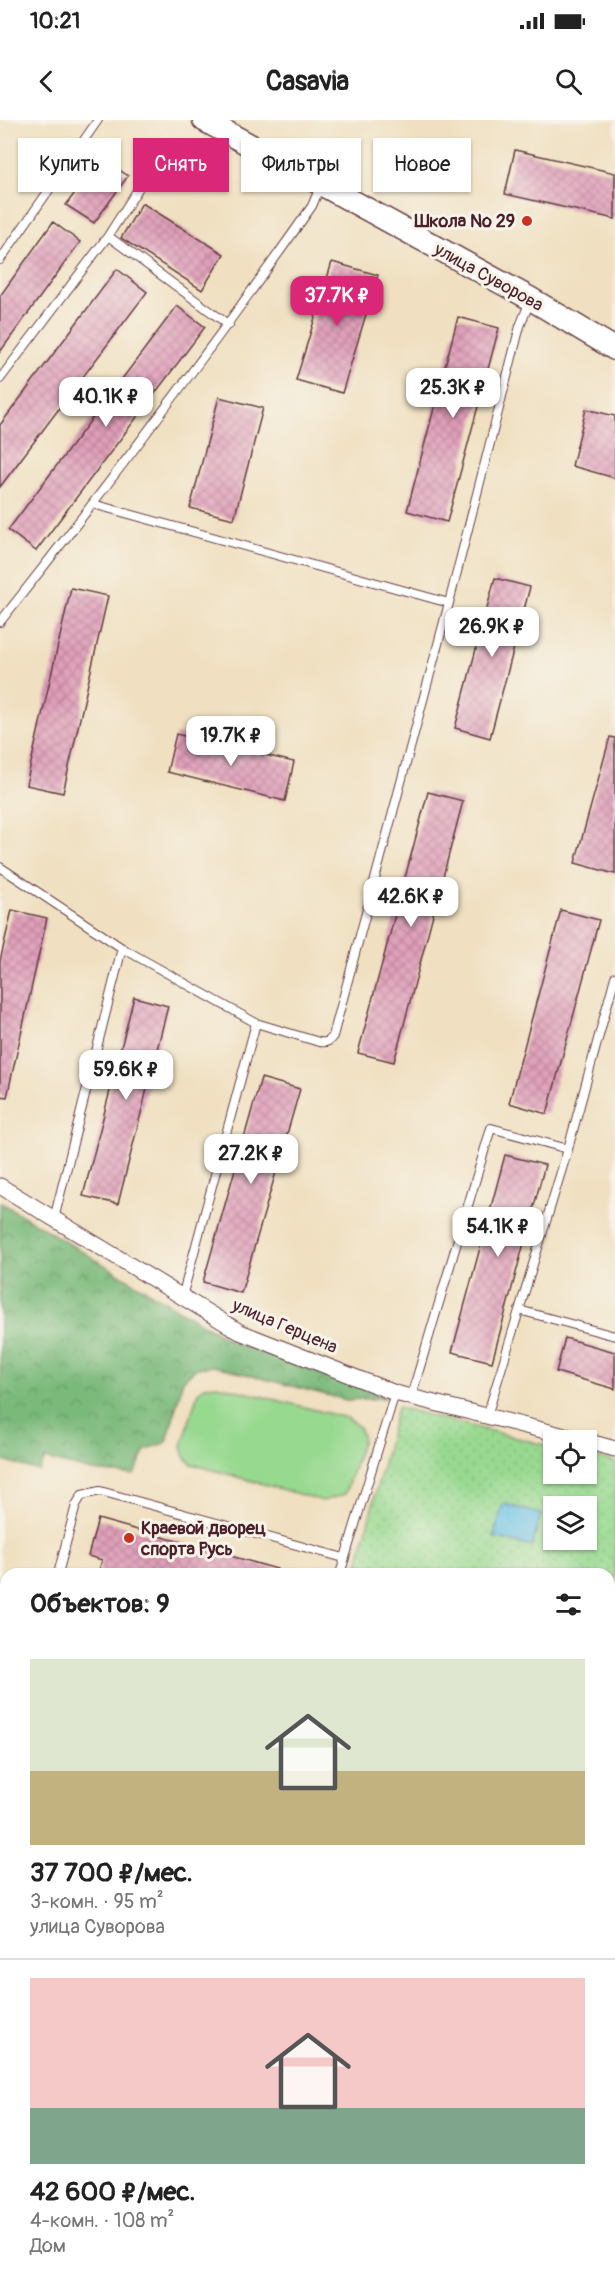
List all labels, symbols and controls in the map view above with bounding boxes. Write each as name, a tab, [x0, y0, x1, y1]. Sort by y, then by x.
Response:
text: 10:21	[30, 7, 80, 35]
icon: back	[30, 65, 63, 98]
text: Casavia	[266, 65, 349, 98]
icon: search	[552, 65, 585, 98]
chip: Купить	[18, 138, 121, 192]
chip: Снять	[133, 138, 229, 192]
chip: Фильтры	[241, 138, 361, 192]
chip: Новое	[373, 138, 471, 192]
place label: Школа № 29	[414, 210, 515, 233]
marker: Школа № 29	[520, 214, 534, 228]
street label: улица Суворова	[429, 237, 547, 317]
pin: 37.7K ₽	[282, 276, 392, 327]
text: 37.7K ₽	[304, 283, 370, 308]
pin: 25.3K ₽	[398, 368, 508, 419]
text: 25.3K ₽	[420, 375, 486, 400]
pin: 40.1K ₽	[51, 377, 161, 428]
text: 40.1K ₽	[73, 384, 139, 409]
pin: 26.9K ₽	[437, 607, 547, 658]
text: 26.9K ₽	[459, 614, 525, 639]
pin: 19.7K ₽	[176, 716, 286, 767]
text: 19.7K ₽	[200, 723, 262, 748]
pin: 42.6K ₽	[356, 877, 466, 928]
text: 42.6K ₽	[377, 884, 445, 909]
pin: 59.6K ₽	[71, 1050, 181, 1101]
text: 59.6K ₽	[93, 1057, 159, 1082]
pin: 27.2K ₽	[196, 1134, 306, 1185]
text: 27.2K ₽	[218, 1141, 284, 1166]
pin: 54.1K ₽	[443, 1207, 553, 1258]
text: 54.1K ₽	[466, 1214, 530, 1239]
street label: улица Герцена	[228, 1294, 341, 1359]
map controls	[543, 1430, 597, 1550]
button: locate	[543, 1430, 597, 1484]
button: layers	[543, 1496, 597, 1550]
place label: Краевой дворец спорта Русь	[140, 1517, 266, 1561]
marker: Краевой дворец спорта Русь	[122, 1531, 136, 1545]
text: Объектов: 9	[30, 1588, 170, 1620]
icon: filters	[552, 1588, 585, 1621]
icon: home	[254, 1698, 362, 1806]
text: 37 700 ₽/мес.	[30, 1857, 193, 1889]
text: 3-комн. · 95 m²	[30, 1889, 164, 1914]
text: улица Суворова	[30, 1914, 165, 1939]
icon: home	[254, 2017, 362, 2125]
text: 42 600 ₽/мес.	[30, 2176, 195, 2208]
text: 4-комн. · 108 m²	[30, 2208, 174, 2233]
text: Дом	[30, 2233, 66, 2258]

